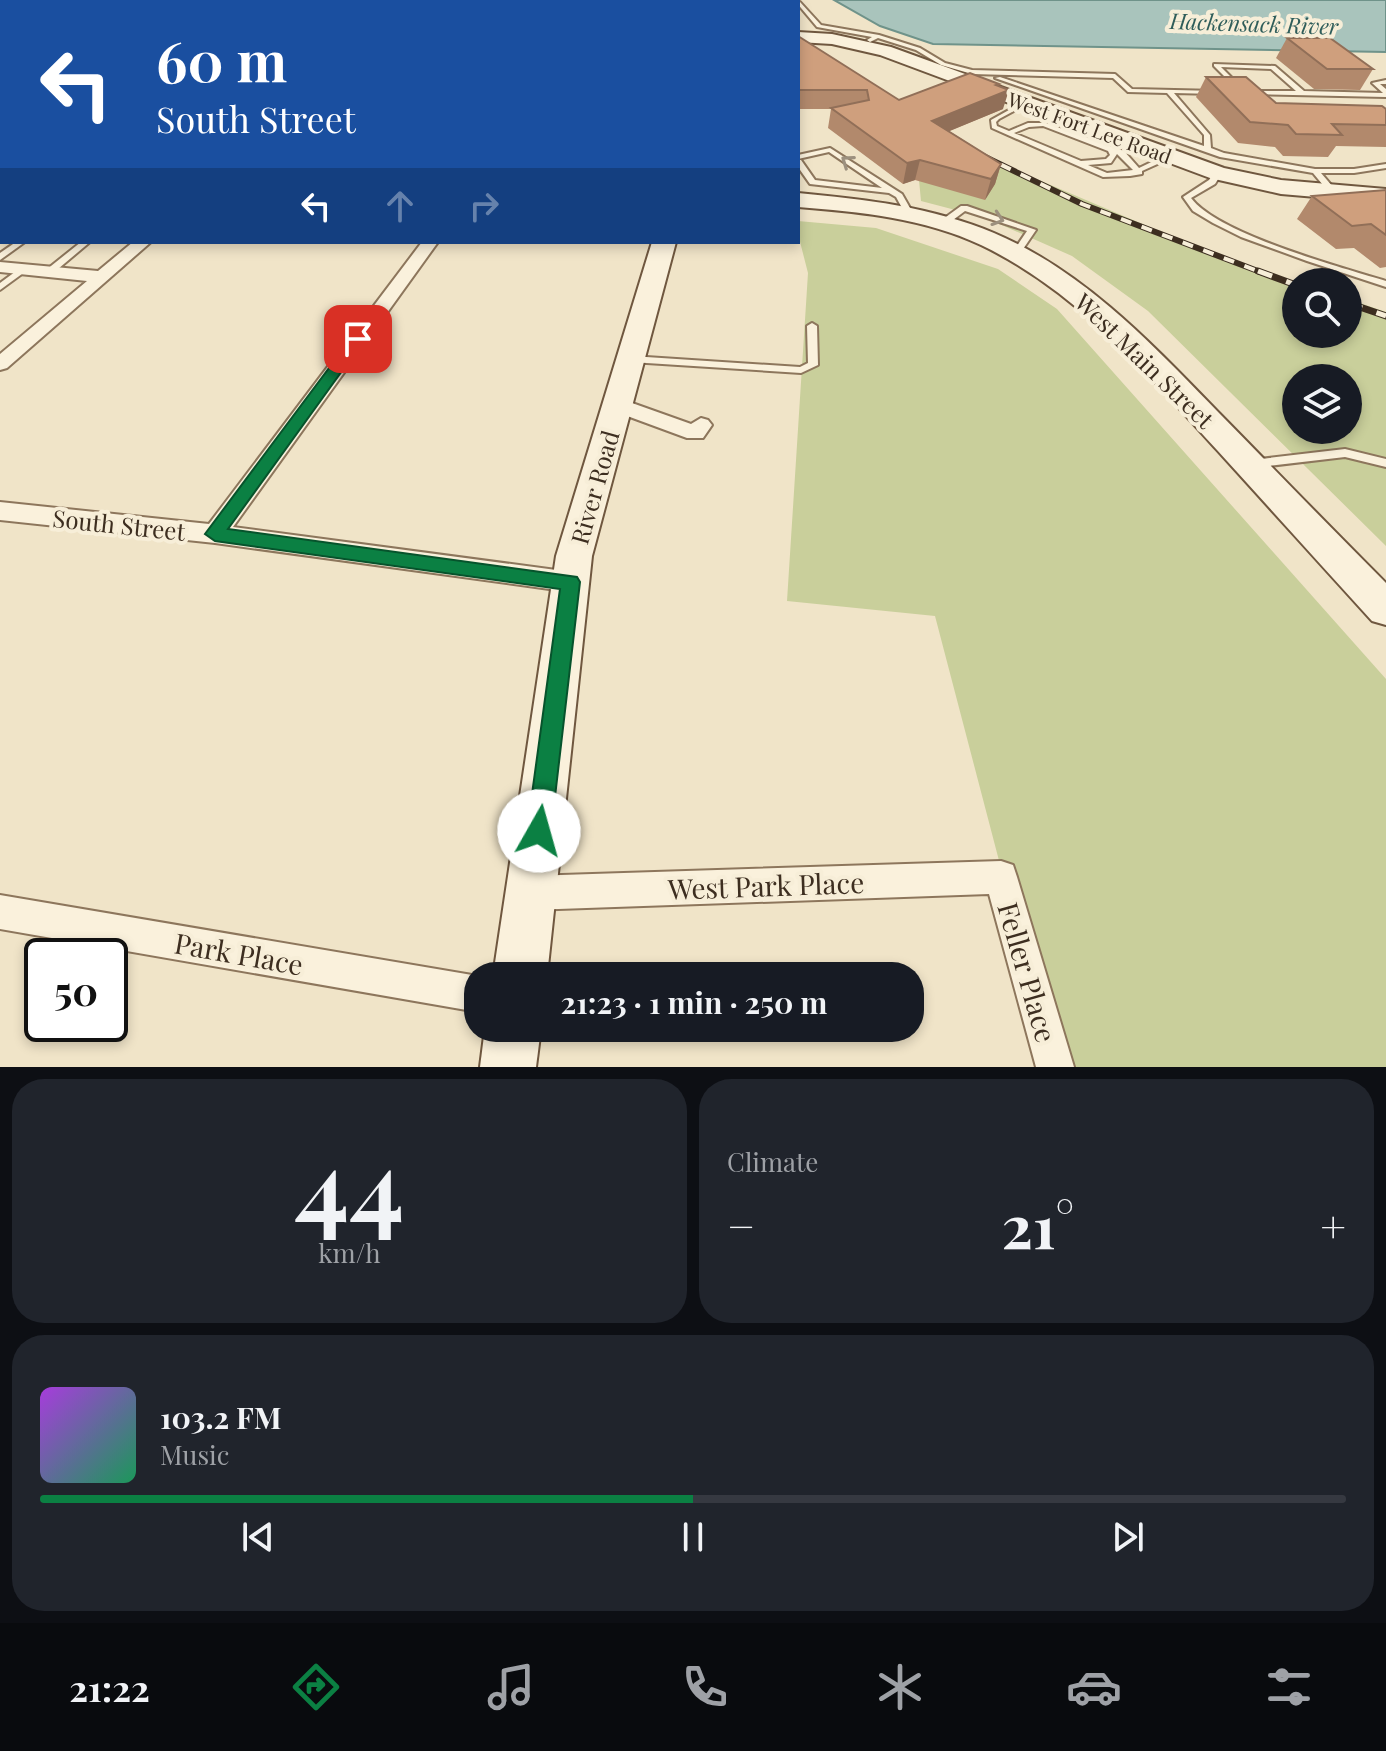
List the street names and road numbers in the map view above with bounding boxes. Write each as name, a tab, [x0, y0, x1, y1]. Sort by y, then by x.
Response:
street label: West Fort Lee Road	[1003, 84, 1176, 169]
street label: West Main Street	[1068, 285, 1222, 435]
street label: River Road	[562, 426, 626, 548]
street label: South Street	[51, 501, 187, 547]
street label: West Park Place	[666, 863, 865, 907]
street label: Feller Place	[990, 898, 1066, 1046]
street label: Park Place	[172, 924, 306, 982]

